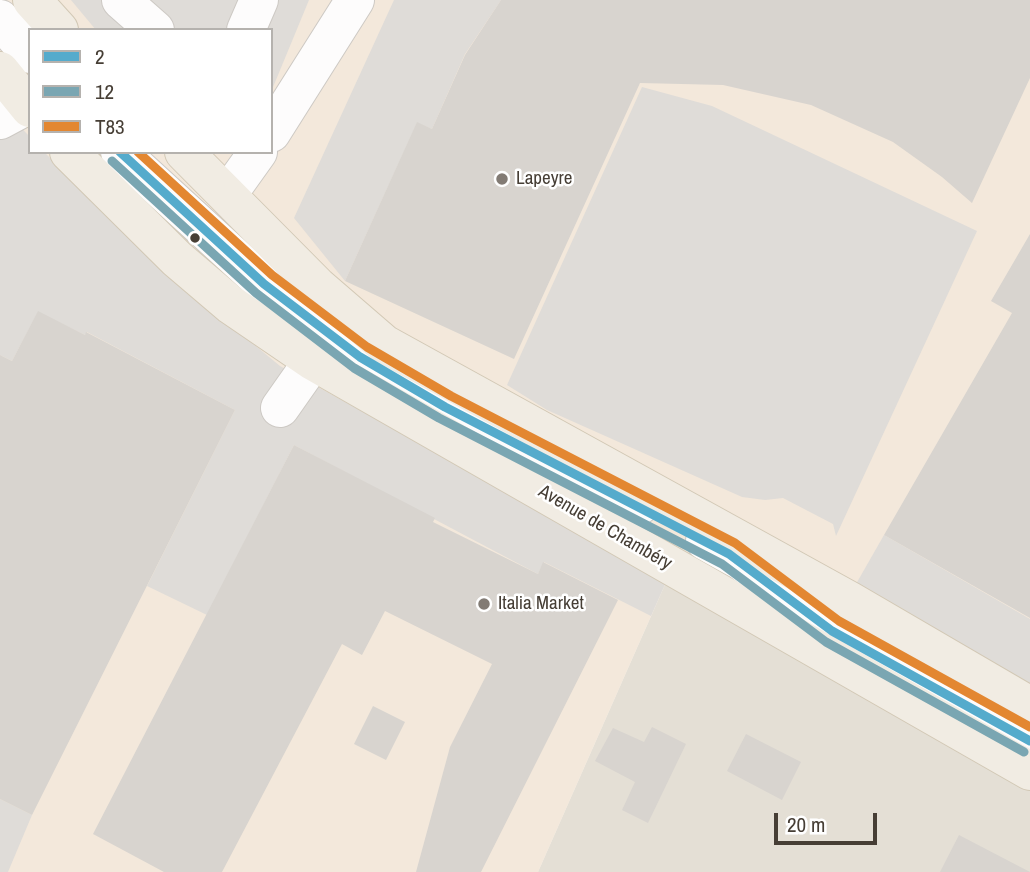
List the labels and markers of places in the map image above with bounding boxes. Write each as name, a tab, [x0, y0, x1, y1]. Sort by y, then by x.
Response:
place label: Lapeyre	[516, 168, 572, 190]
marker: Lapeyre	[494, 171, 510, 187]
unlabelled marker	[188, 231, 202, 245]
place label: Italia Market	[498, 593, 584, 615]
marker: Italia Market	[476, 596, 492, 612]

